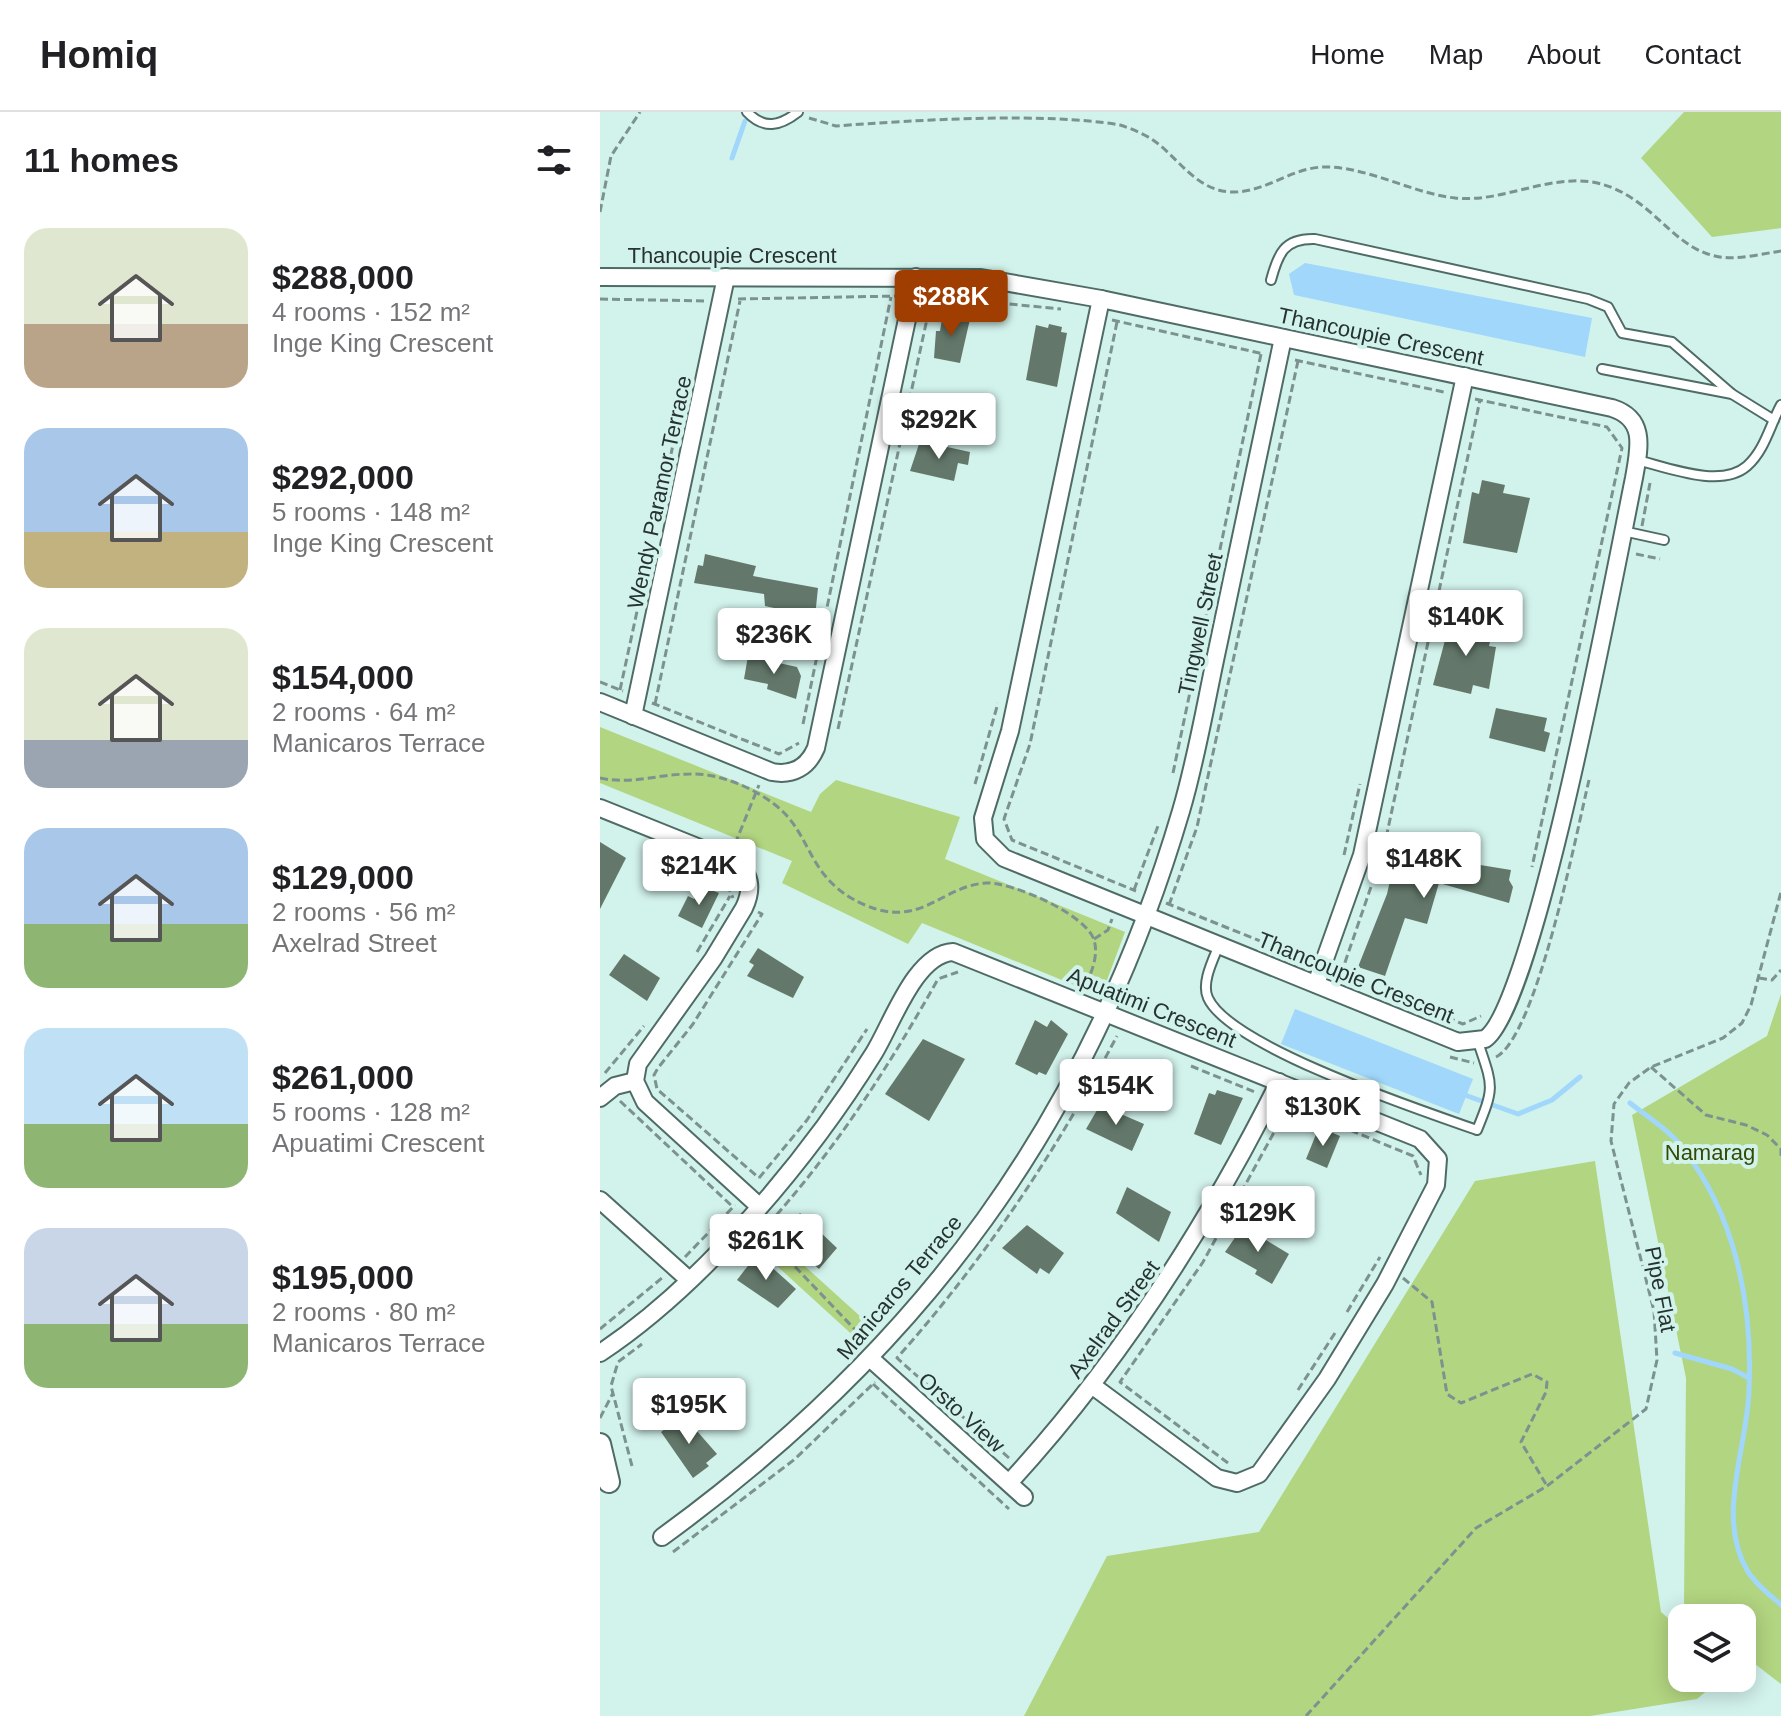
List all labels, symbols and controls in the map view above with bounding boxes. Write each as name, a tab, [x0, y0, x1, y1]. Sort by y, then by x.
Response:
text: Homiq	[40, 34, 158, 76]
text: Home	[1310, 39, 1385, 70]
text: Map	[1429, 39, 1483, 70]
text: About	[1527, 39, 1601, 70]
text: Contact	[1645, 39, 1741, 70]
icon: filters	[532, 138, 576, 182]
text: 11 homes	[24, 141, 179, 179]
street label: Thancoupie Crescent	[627, 243, 837, 268]
text: $288,000	[272, 258, 414, 296]
icon: home	[88, 260, 184, 356]
pin: $288K	[895, 270, 1007, 338]
text: $288K	[913, 281, 989, 311]
text: 4 rooms · 152 m²	[272, 297, 470, 327]
street label: Thancoupie Crescent	[1276, 303, 1486, 370]
text: Inge King Crescent	[272, 328, 493, 358]
street label: Wendy Paramor Terrace	[623, 373, 696, 611]
pin: $292K	[883, 393, 995, 461]
text: $292K	[901, 404, 977, 434]
text: $292,000	[272, 458, 414, 496]
icon: home	[88, 460, 184, 556]
text: 5 rooms · 148 m²	[272, 497, 470, 527]
text: Inge King Crescent	[272, 528, 493, 558]
street label: Tingwell Street	[1173, 551, 1228, 697]
pin: $140K	[1410, 590, 1522, 658]
text: $140K	[1428, 601, 1504, 631]
pin: $236K	[718, 608, 830, 676]
text: $236K	[736, 619, 812, 649]
text: $154,000	[272, 658, 414, 696]
icon: home	[88, 660, 184, 756]
text: 2 rooms · 64 m²	[272, 697, 456, 727]
text: Manicaros Terrace	[272, 728, 485, 758]
pin: $148K	[1368, 832, 1480, 900]
pin: $214K	[643, 839, 755, 907]
text: $148K	[1386, 843, 1462, 873]
text: $214K	[661, 850, 737, 880]
text: $129,000	[272, 858, 414, 896]
icon: home	[88, 860, 184, 956]
text: 2 rooms · 56 m²	[272, 897, 456, 927]
street label: Thancoupie Crescent	[1254, 927, 1457, 1028]
text: Axelrad Street	[272, 928, 437, 958]
street label: Apuatimi Crescent	[1064, 962, 1240, 1053]
text: $261,000	[272, 1058, 414, 1096]
pin: $154K	[1060, 1059, 1172, 1127]
icon: home	[88, 1060, 184, 1156]
text: $154K	[1078, 1070, 1154, 1100]
pin: $130K	[1267, 1080, 1379, 1148]
text: $130K	[1285, 1091, 1361, 1121]
text: 5 rooms · 128 m²	[272, 1097, 470, 1127]
text: Apuatimi Crescent	[272, 1128, 484, 1158]
park label: Namarag	[1665, 1140, 1755, 1165]
pin: $129K	[1202, 1186, 1314, 1254]
text: $129K	[1220, 1197, 1296, 1227]
street label: Manicaros Terrace	[832, 1210, 967, 1365]
pin: $261K	[710, 1214, 822, 1282]
text: $261K	[728, 1225, 804, 1255]
street label: Pipe Flat	[1640, 1244, 1681, 1334]
street label: Axelrad Street	[1062, 1256, 1164, 1383]
text: $195,000	[272, 1258, 414, 1296]
icon: home	[88, 1260, 184, 1356]
text: 2 rooms · 80 m²	[272, 1297, 456, 1327]
text: Manicaros Terrace	[272, 1328, 485, 1358]
street label: Orsto View	[913, 1367, 1010, 1458]
pin: $195K	[633, 1378, 745, 1446]
text: $195K	[651, 1389, 727, 1419]
map controls	[1668, 1604, 1756, 1692]
button: layers	[1668, 1604, 1756, 1692]

